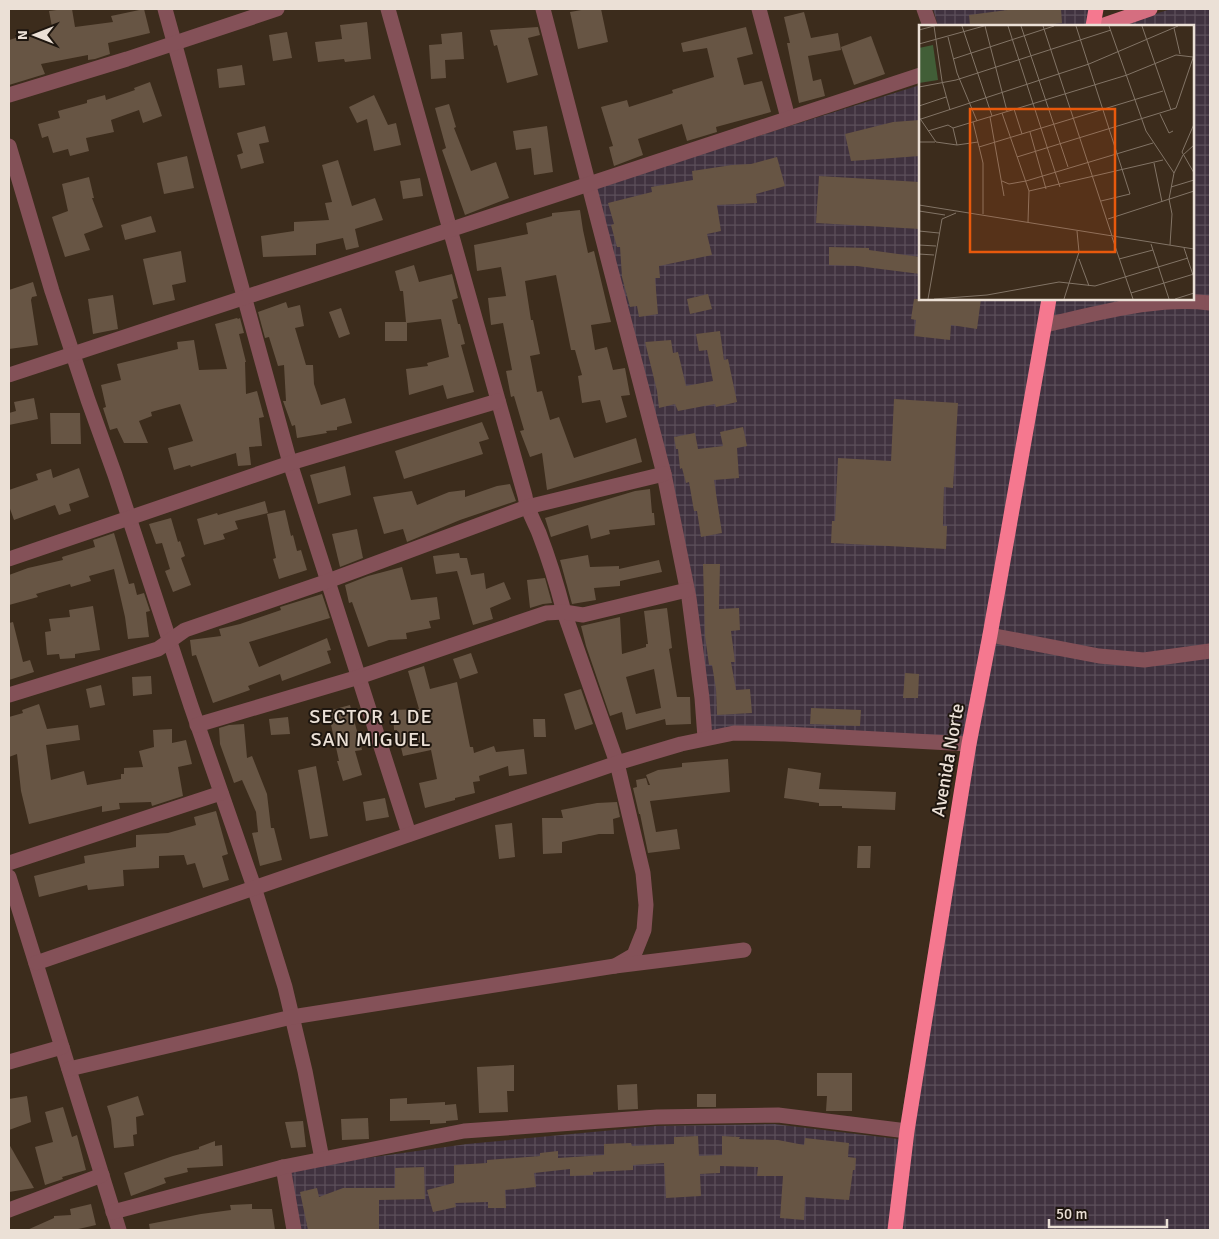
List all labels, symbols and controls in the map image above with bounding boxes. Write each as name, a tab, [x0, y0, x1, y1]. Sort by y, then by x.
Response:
north arrow	[10, 10, 60, 60]
inset map	[919, 25, 1194, 300]
text: N	[14, 30, 31, 40]
street label: Avenida Norte	[926, 702, 970, 819]
district label: SECTOR 1 DE SAN MIGUEL	[309, 704, 433, 752]
scale bar	[1049, 1196, 1166, 1228]
text: 50 m	[1056, 1205, 1087, 1223]

